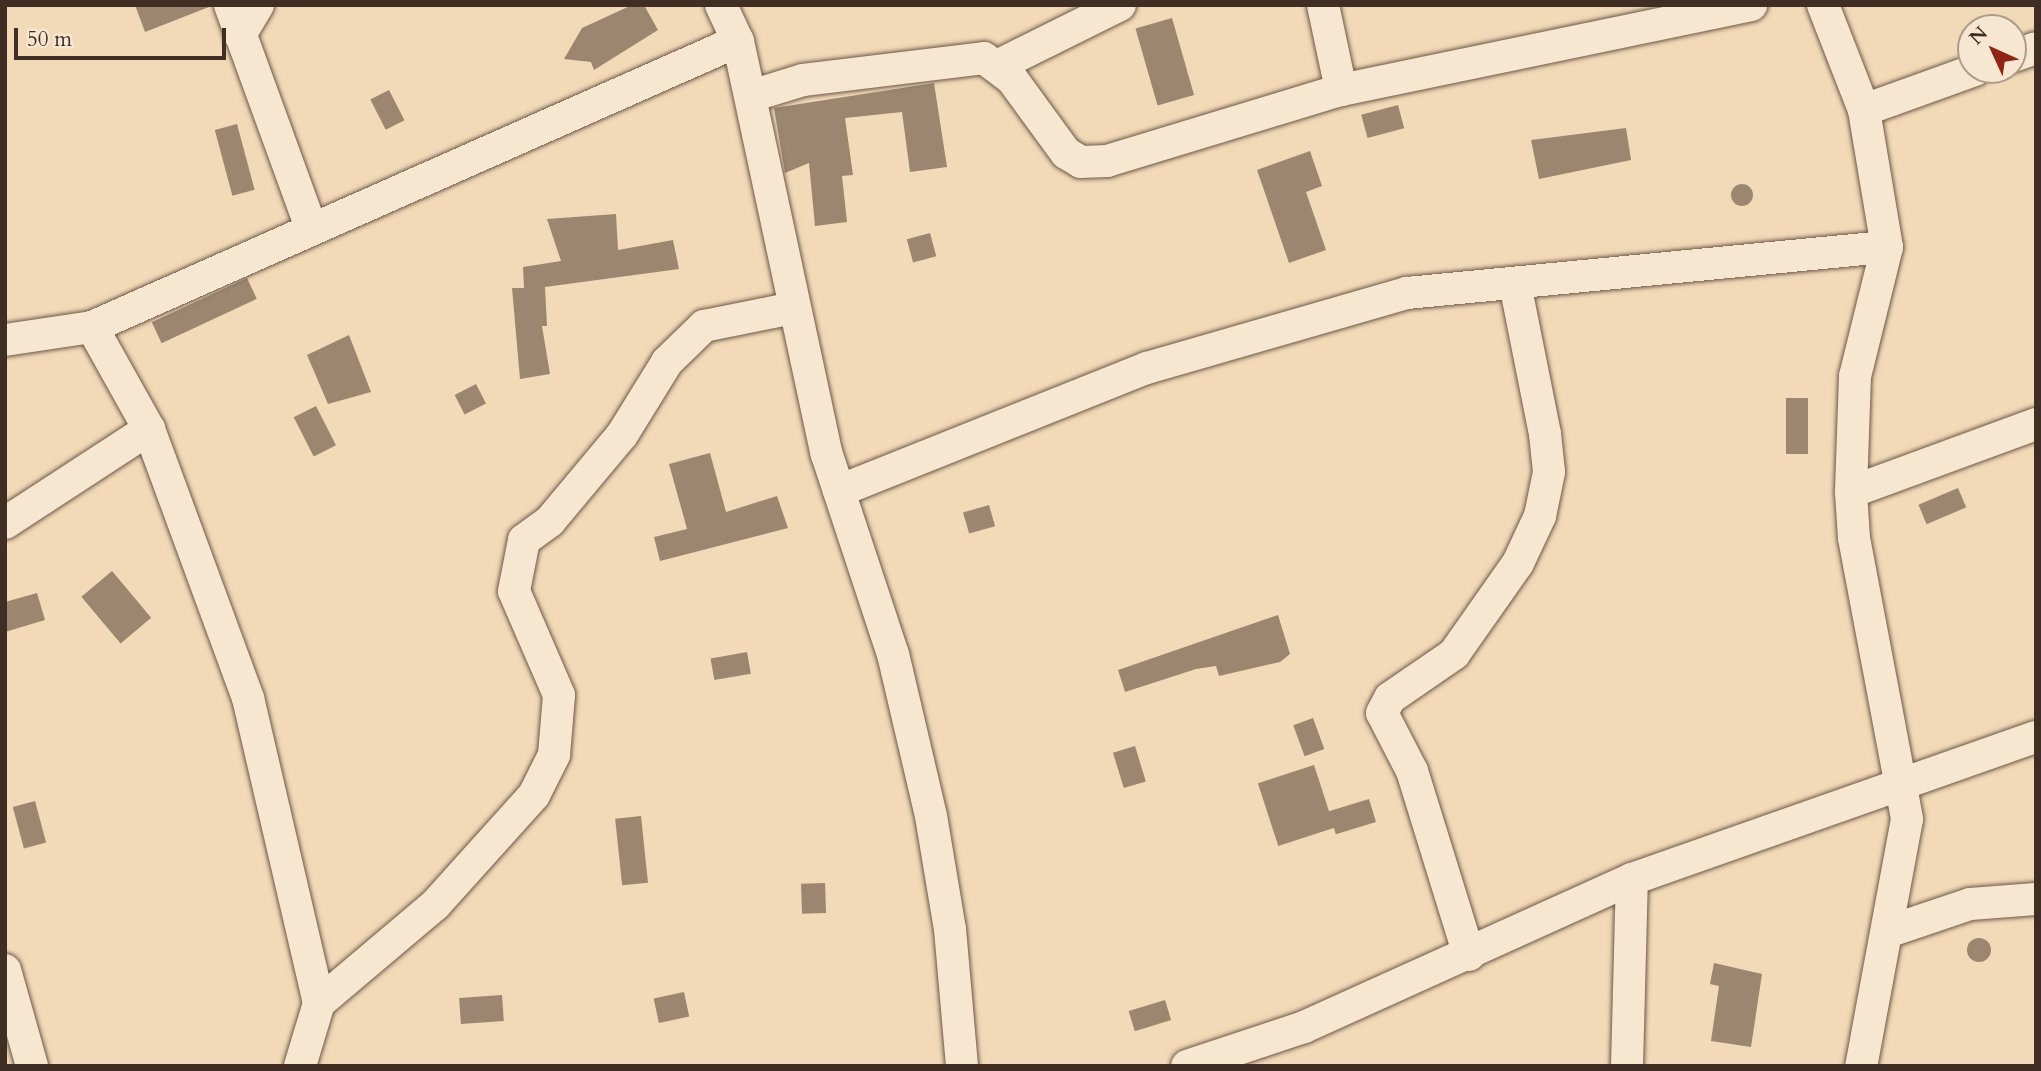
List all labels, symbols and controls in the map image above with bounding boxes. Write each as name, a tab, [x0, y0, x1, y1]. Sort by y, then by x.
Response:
scale bar	[18, 14, 229, 58]
north arrow	[1957, 14, 2027, 84]
text: N	[1964, 21, 1994, 51]
text: 50 m	[27, 25, 72, 54]

